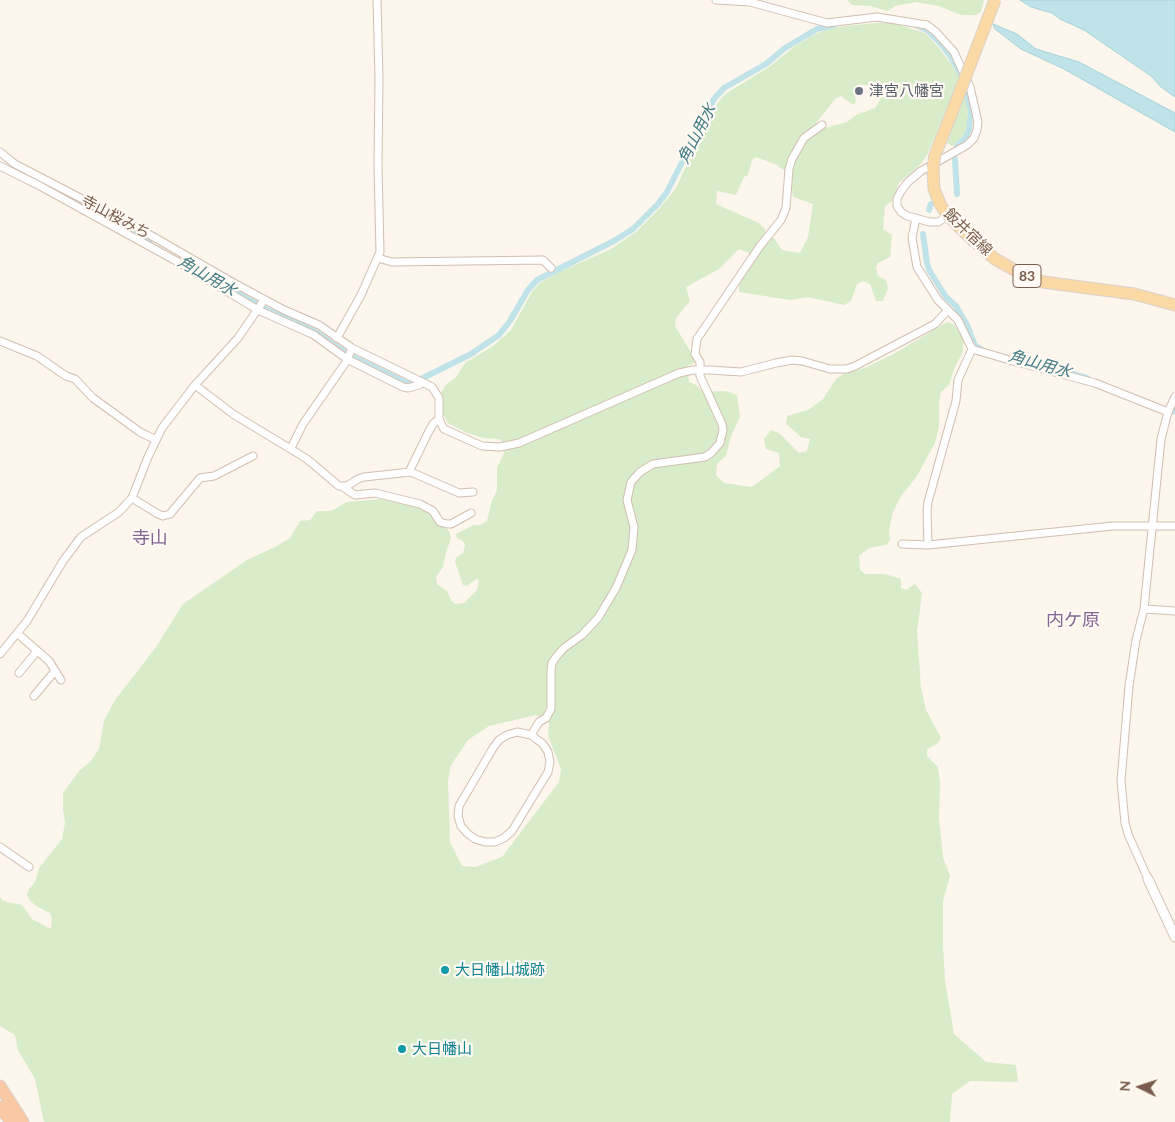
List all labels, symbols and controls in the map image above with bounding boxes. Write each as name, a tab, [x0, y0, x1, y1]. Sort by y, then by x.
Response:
place label: 津宮八幡宮	[869, 82, 944, 100]
marker: 津宮八幡宮	[853, 85, 865, 97]
water label: 角山用水	[674, 101, 720, 167]
street label: 寺山桜みち	[79, 191, 153, 243]
street label: 飯井宿線	[940, 205, 996, 259]
water label: 角山用水	[174, 252, 240, 300]
road number: 83	[1013, 264, 1041, 288]
water label: 角山用水	[1007, 346, 1073, 382]
district label: 寺山	[132, 527, 168, 549]
district label: 内ケ原	[1046, 609, 1100, 631]
place label: 大日幡山城跡	[455, 961, 545, 979]
marker: 大日幡山城跡	[439, 964, 451, 976]
place label: 大日幡山	[412, 1040, 472, 1058]
marker: 大日幡山	[396, 1043, 408, 1055]
north arrow	[1115, 1062, 1165, 1112]
text: N	[1116, 1080, 1133, 1092]

